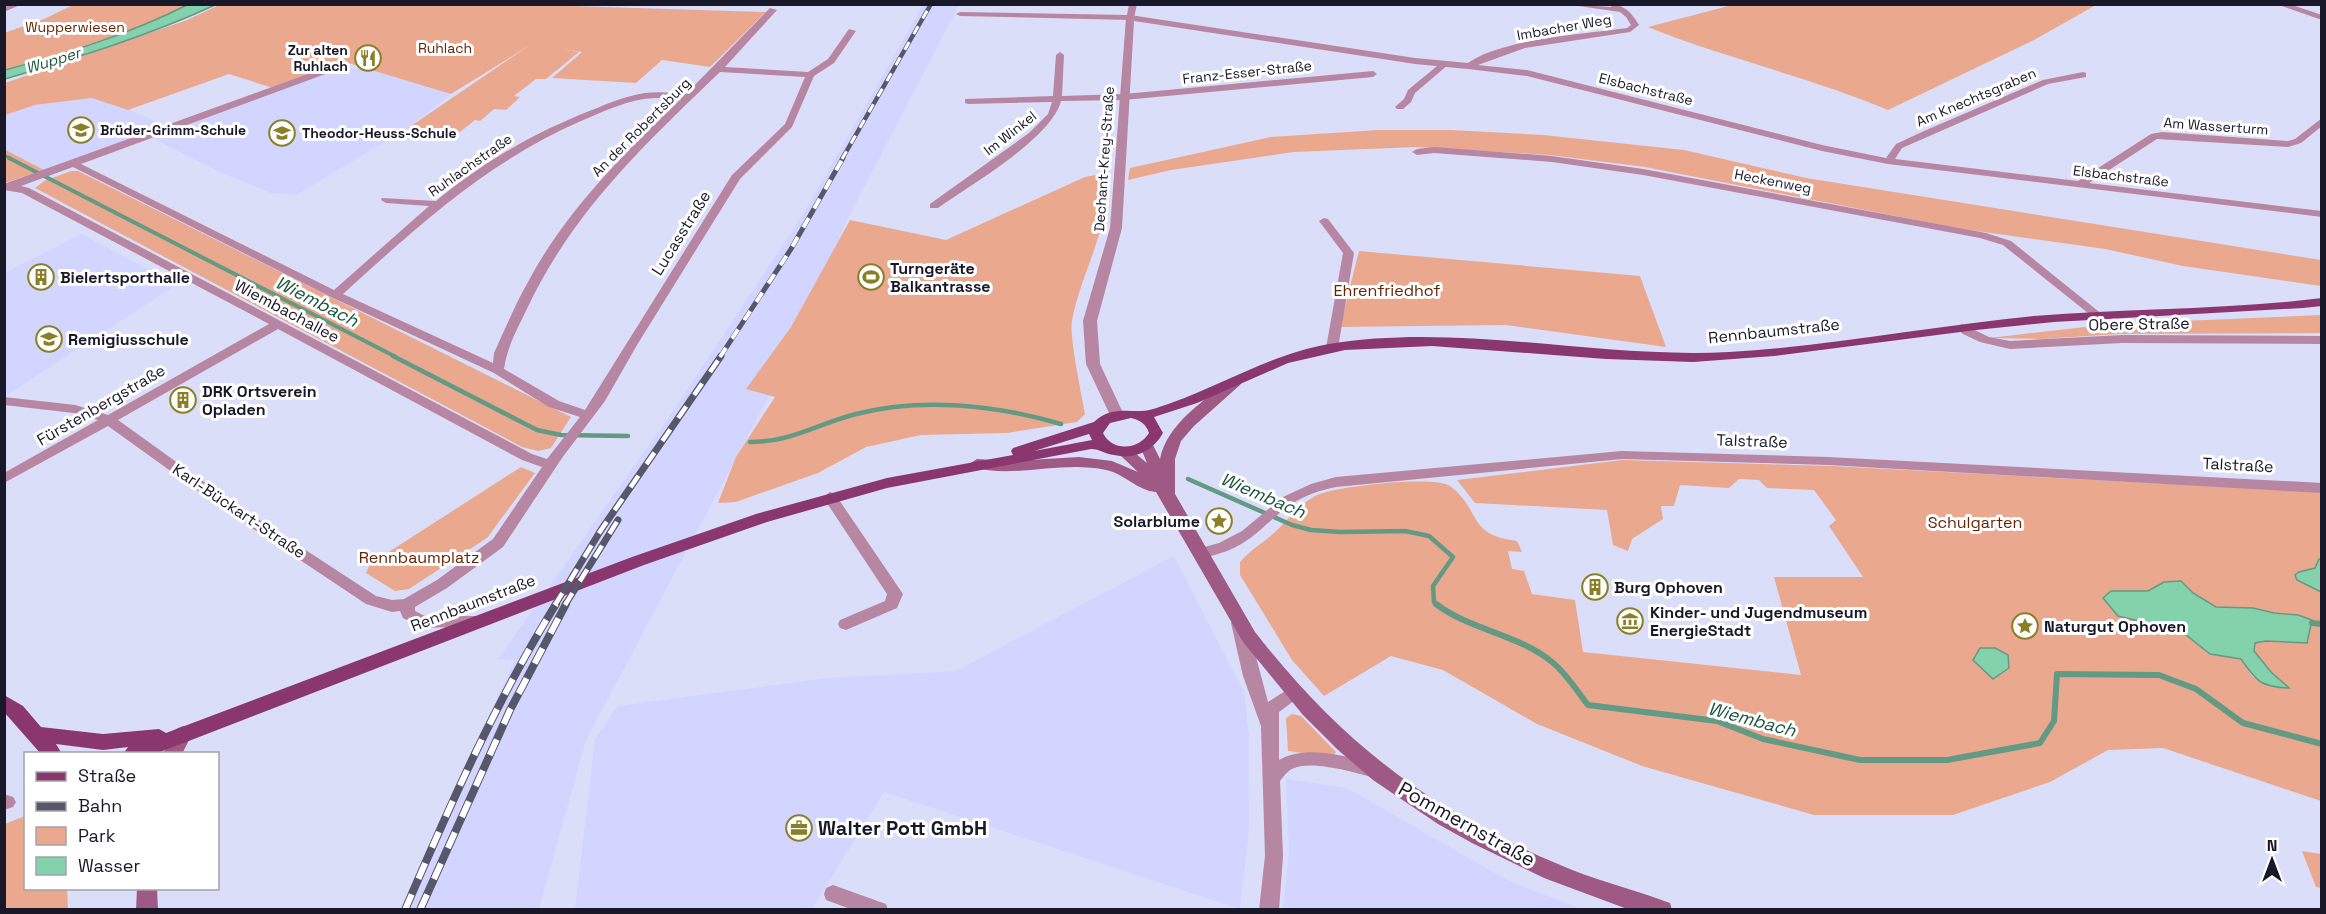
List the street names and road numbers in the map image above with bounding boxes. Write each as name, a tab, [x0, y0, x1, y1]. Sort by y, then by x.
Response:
street label: Imbacher Weg	[1515, 10, 1613, 44]
street label: Franz-Esser-Straße	[1181, 56, 1313, 88]
street label: Am Knechtsgraben	[1913, 64, 2039, 130]
street label: Elsbachstraße	[1597, 69, 1695, 109]
street label: An der Robertsburg	[588, 74, 694, 180]
street label: Dechant-Krey-Straße	[1090, 86, 1118, 232]
street label: Im Winkel	[980, 107, 1040, 159]
street label: Am Wasserturm	[2163, 113, 2269, 139]
street label: Ruhlachstraße	[425, 130, 515, 200]
street label: Elsbachstraße	[2072, 161, 2170, 191]
street label: Heckenweg	[1733, 165, 1813, 197]
street label: Lucasstraße	[647, 187, 715, 279]
street label: Wiembachallee	[231, 275, 343, 347]
street label: Obere Straße	[2088, 313, 2190, 335]
street label: Rennbaumstraße	[1707, 314, 1841, 348]
street label: Fürstenbergstraße	[33, 360, 169, 450]
street label: Talstraße	[1716, 429, 1788, 453]
street label: Talstraße	[2202, 453, 2274, 477]
street label: Karl-Bückart-Straße	[169, 459, 309, 563]
street label: Rennbaumstraße	[408, 570, 538, 636]
street label: Pommernstraße	[1394, 776, 1540, 872]

